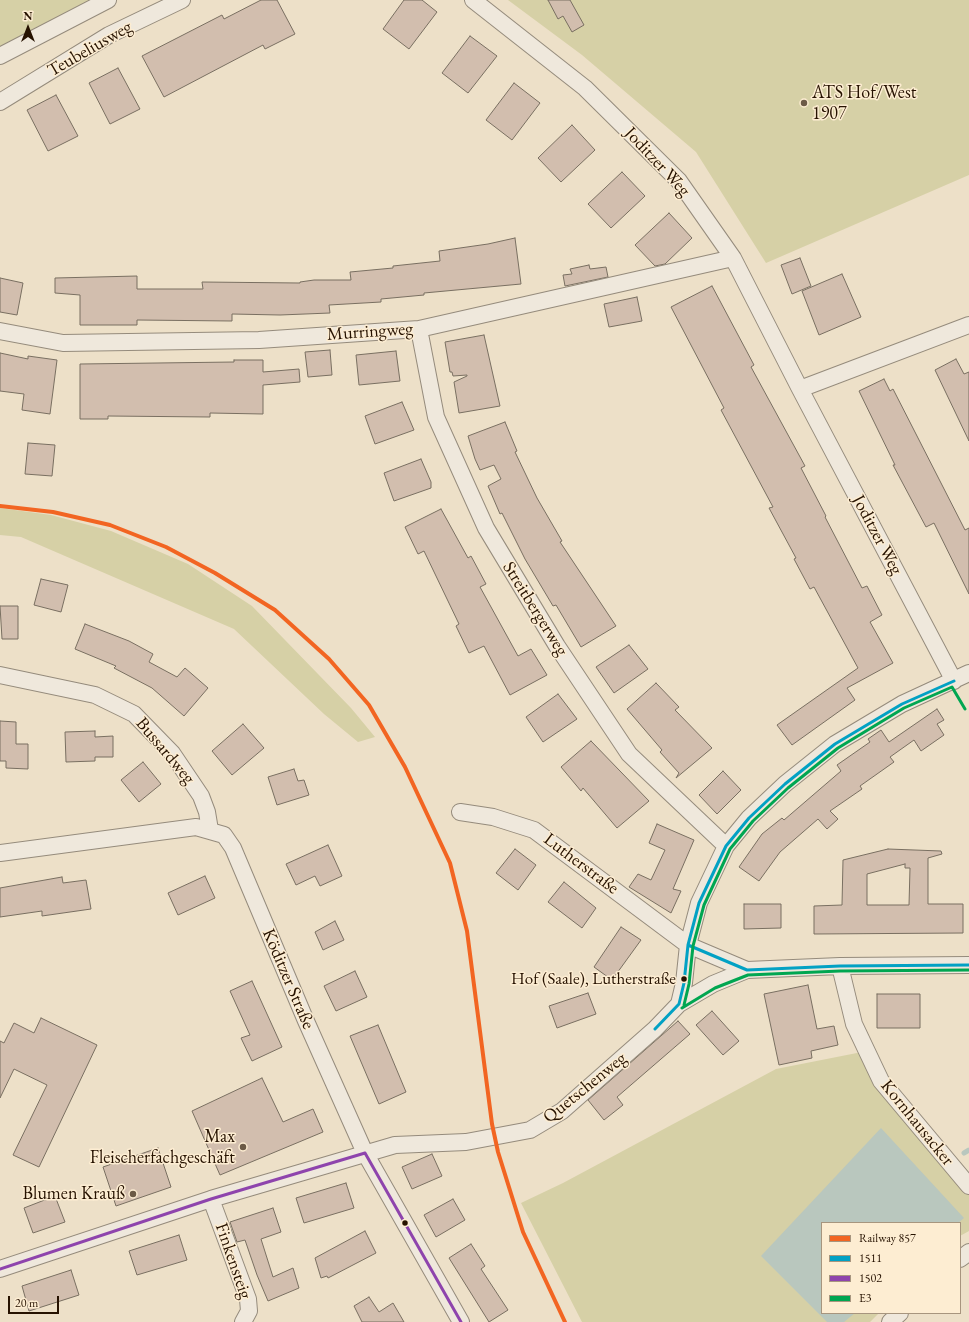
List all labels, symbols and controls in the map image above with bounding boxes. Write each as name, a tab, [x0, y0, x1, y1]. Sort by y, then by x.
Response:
north arrow	[8, 8, 48, 48]
text: N	[24, 9, 32, 23]
street label: Teubeliusweg	[44, 16, 136, 82]
place label: ATS Hof/West 1907	[812, 82, 916, 124]
marker: ATS Hof/West 1907	[799, 98, 809, 108]
street label: Joditzer Weg	[619, 123, 695, 201]
street label: Murringweg	[326, 318, 414, 346]
street label: Joditzer Weg	[847, 491, 907, 579]
street label: Streitbergerweg	[497, 558, 573, 660]
street label: Bussardweg	[131, 713, 199, 789]
street label: Lutherstraße	[539, 829, 623, 899]
street label: Köditzer Straße	[257, 926, 319, 1032]
place label: Hof (Saale), Lutherstraße	[511, 969, 676, 989]
marker: Hof (Saale), Lutherstraße	[679, 974, 689, 984]
street label: Quetschenweg	[539, 1048, 631, 1128]
street label: Kornhausacker	[876, 1076, 958, 1170]
place label: Max Fleischerfachgeschäft	[90, 1126, 235, 1168]
marker: Max Fleischerfachgeschäft	[238, 1142, 248, 1152]
place label: Blumen Krauß	[22, 1183, 125, 1205]
marker: Blumen Krauß	[128, 1189, 138, 1199]
unlabelled marker	[400, 1218, 410, 1228]
street label: Finkensteig	[210, 1220, 256, 1302]
legend	[821, 1222, 961, 1314]
text: Railway 857	[859, 1230, 916, 1246]
text: 1511	[859, 1250, 882, 1266]
text: 1502	[859, 1270, 882, 1286]
scale bar	[10, 1288, 61, 1314]
text: E3	[859, 1290, 872, 1306]
text: 20 m	[15, 1295, 38, 1311]

